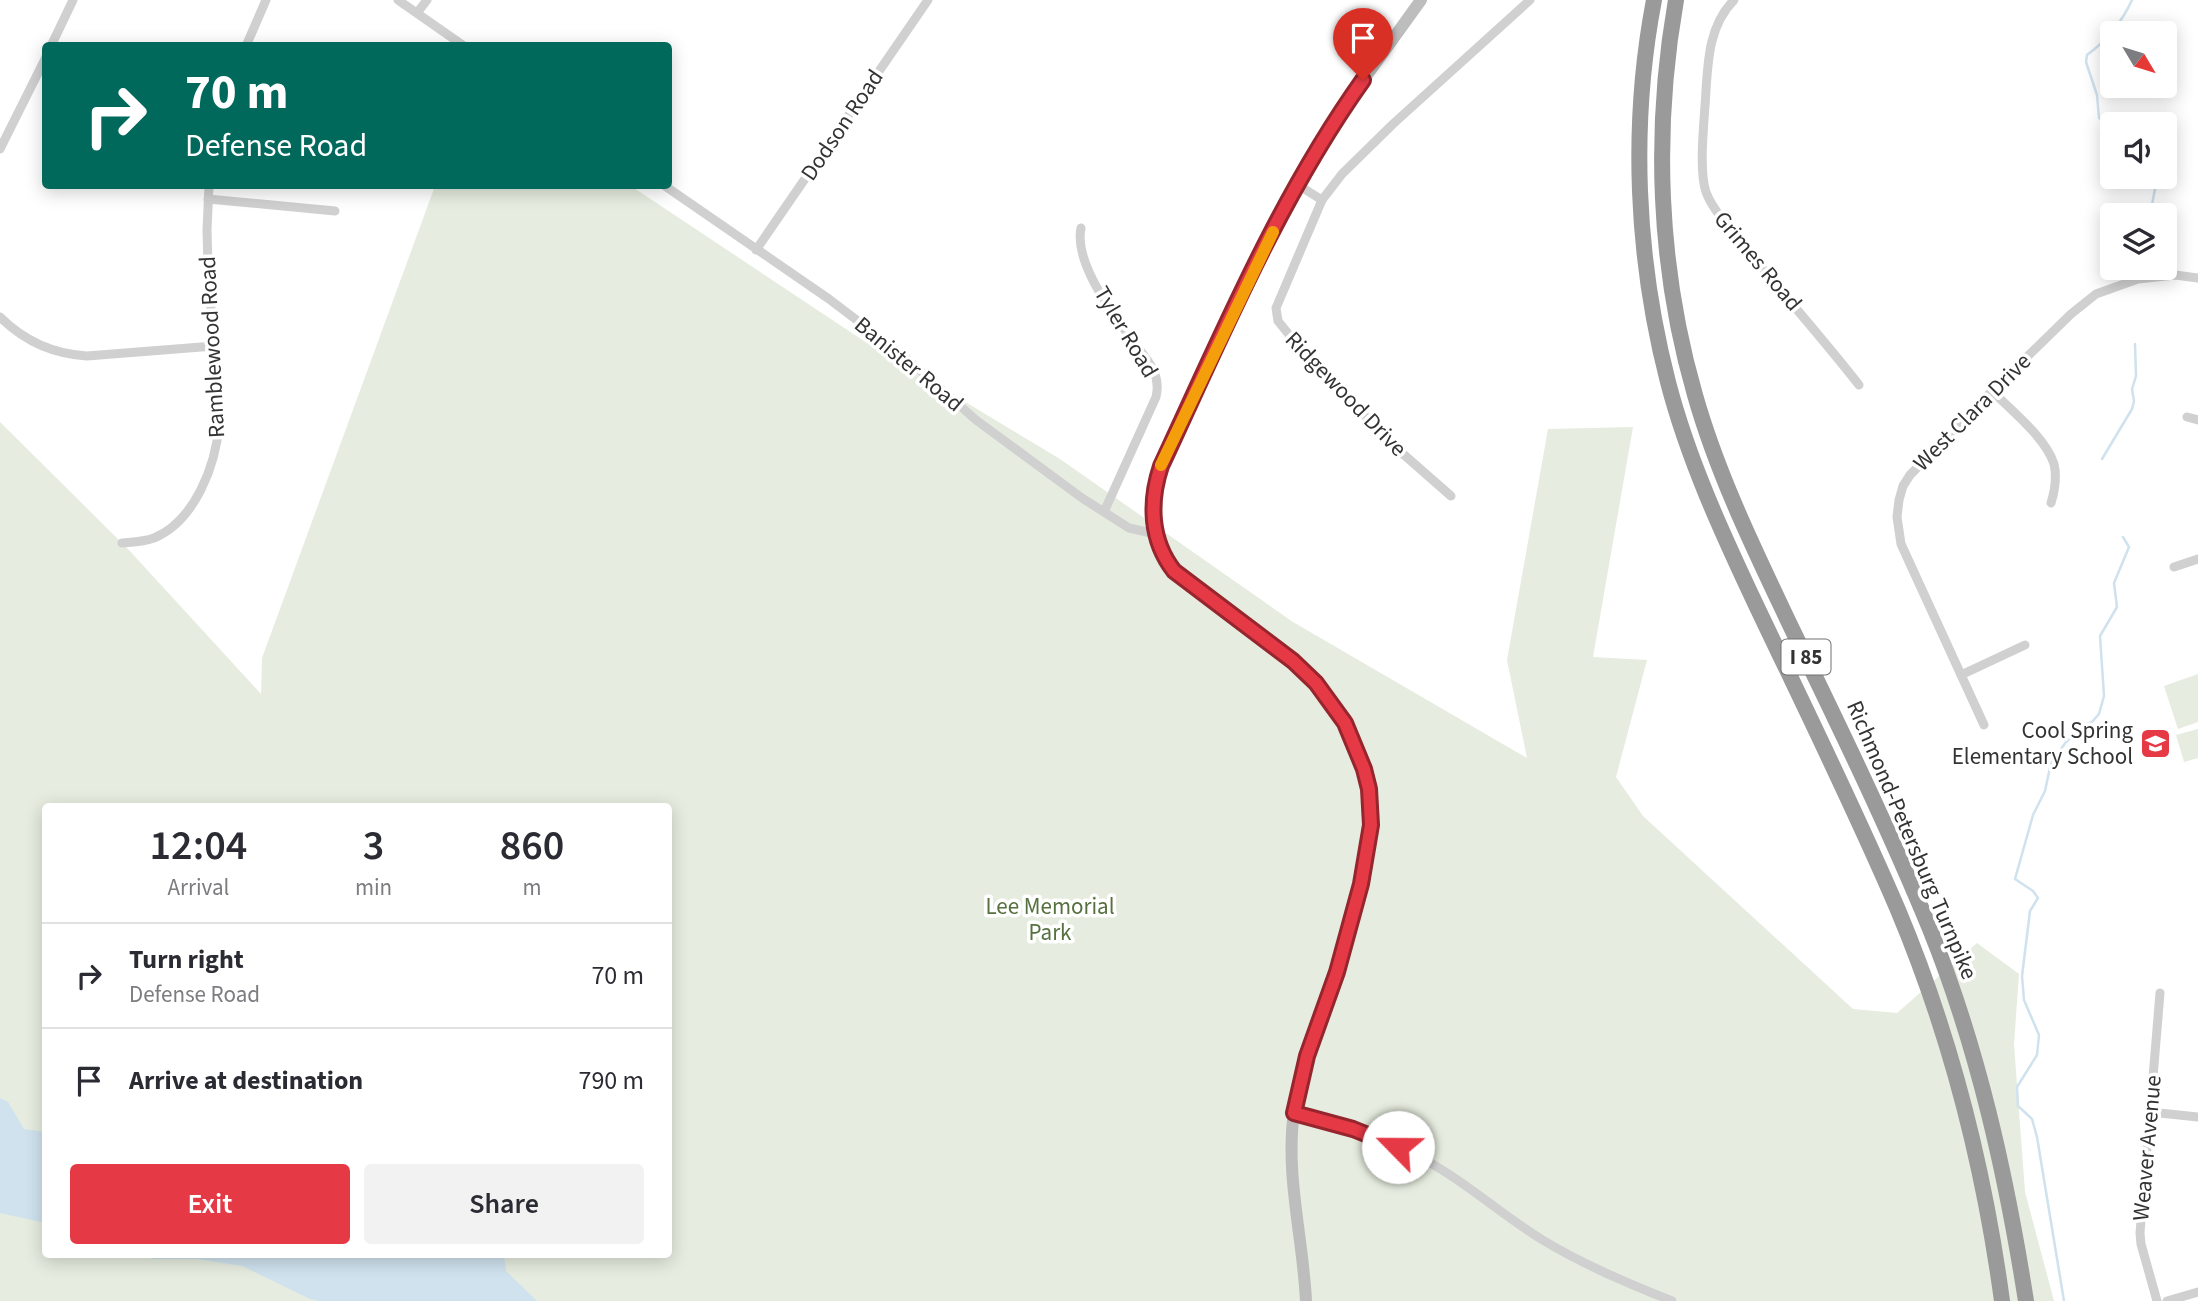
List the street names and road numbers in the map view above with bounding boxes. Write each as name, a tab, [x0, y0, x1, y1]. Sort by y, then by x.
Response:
street label: Dodson Road	[793, 63, 891, 187]
street label: Grimes Road	[1706, 204, 1810, 318]
street label: Ramblewood Road	[191, 255, 233, 439]
street label: Tyler Road	[1086, 280, 1166, 384]
street label: Banister Road	[847, 309, 971, 419]
street label: Ridgewood Drive	[1278, 324, 1414, 464]
street label: West Clara Drive	[1905, 345, 2039, 479]
road number: I 85	[1782, 640, 1830, 674]
street label: Richmond-Petersburg Turnpike	[1838, 695, 1986, 985]
street label: Weaver Avenue	[2124, 1074, 2170, 1222]

